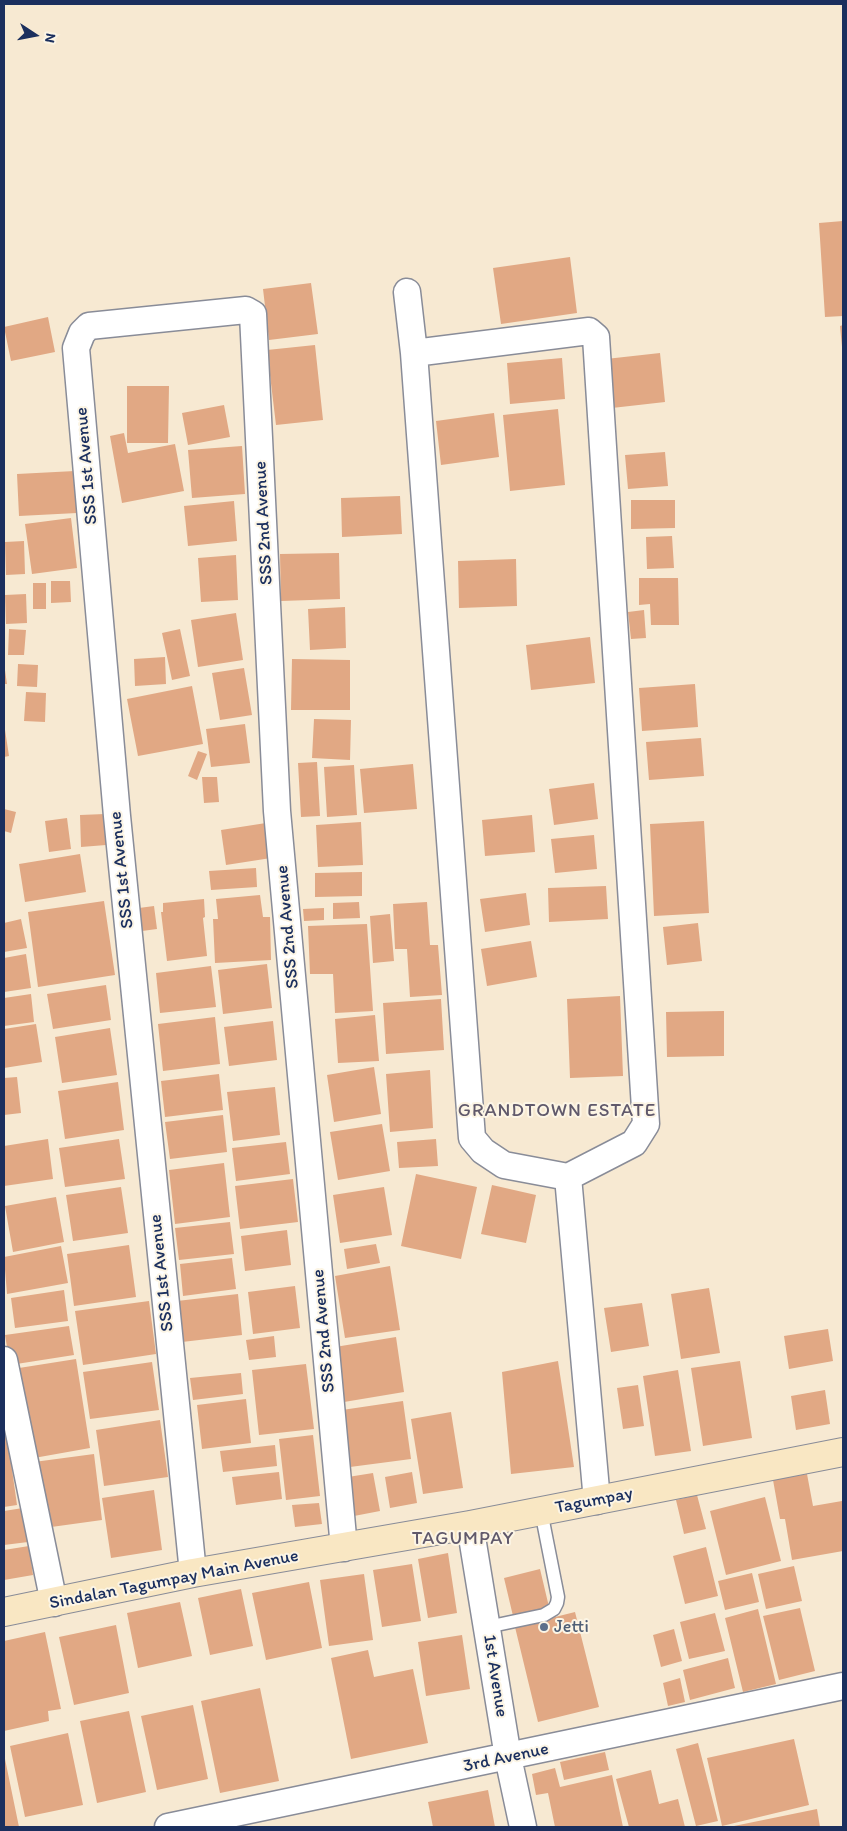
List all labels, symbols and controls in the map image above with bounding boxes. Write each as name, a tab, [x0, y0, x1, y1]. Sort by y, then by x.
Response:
north arrow	[10, 10, 60, 60]
text: N	[41, 32, 59, 44]
street label: SSS 1st Avenue	[71, 406, 103, 526]
street label: SSS 2nd Avenue	[250, 461, 278, 585]
street label: SSS 1st Avenue	[105, 810, 139, 930]
street label: SSS 2nd Avenue	[272, 864, 304, 990]
district label: GRANDTOWN ESTATE	[454, 1100, 660, 1122]
street label: SSS 1st Avenue	[145, 1213, 179, 1333]
street label: SSS 2nd Avenue	[308, 1268, 340, 1394]
street label: Tagumpay	[553, 1483, 635, 1519]
district label: TAGUMPAY	[410, 1528, 516, 1550]
street label: Sindalan Tagumpay Main Avenue	[48, 1545, 300, 1615]
place label: Jetti	[554, 1616, 589, 1638]
marker: Jetti	[538, 1621, 550, 1633]
street label: 1st Avenue	[478, 1633, 512, 1719]
street label: 3rd Avenue	[461, 1738, 551, 1778]

